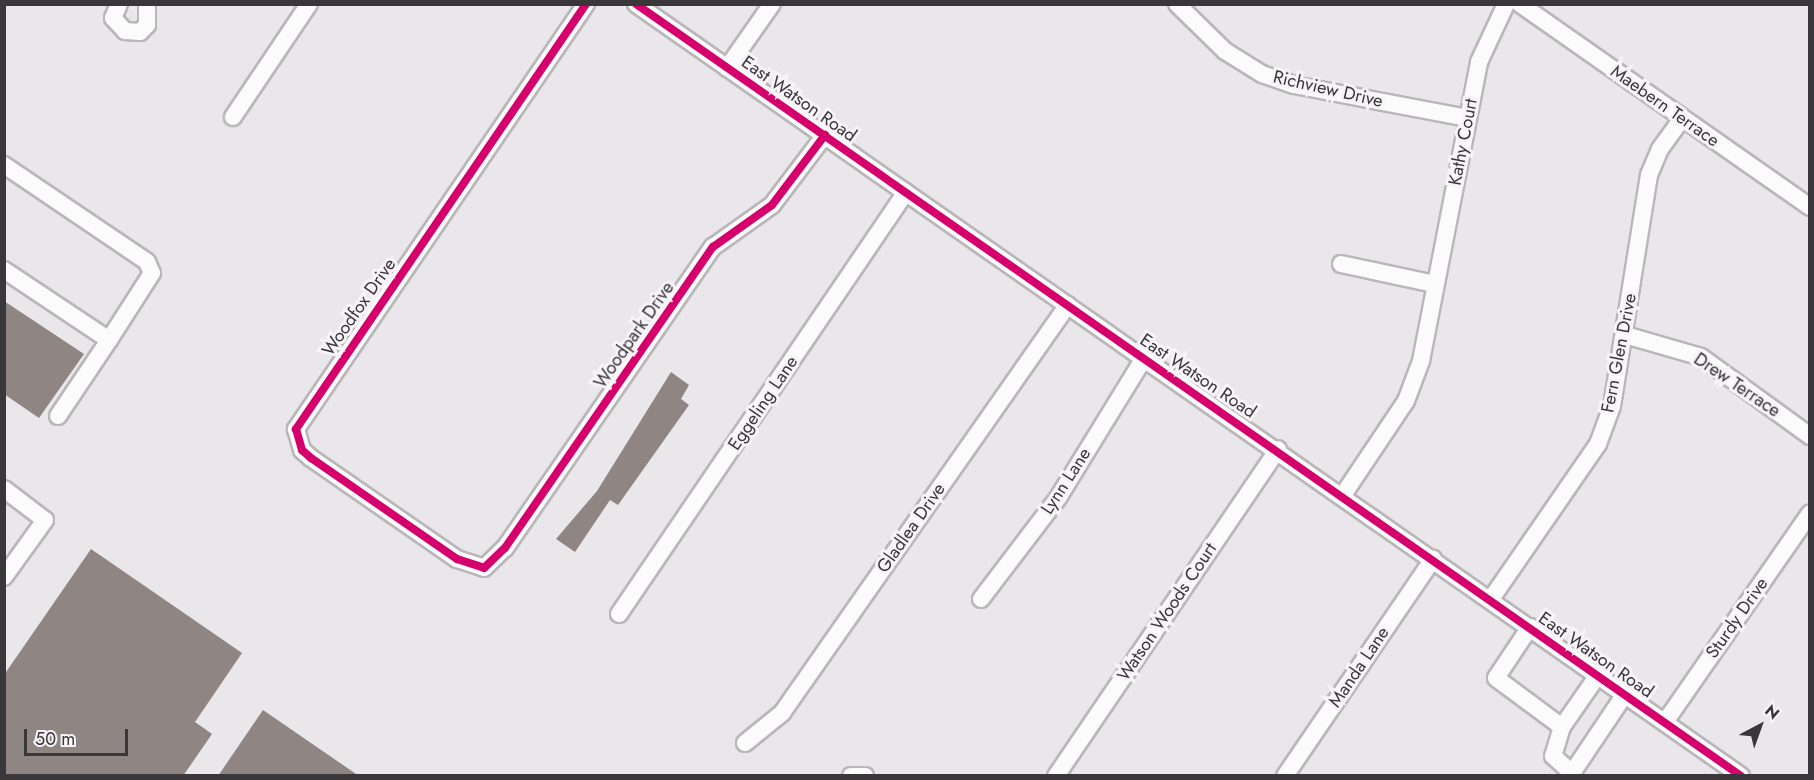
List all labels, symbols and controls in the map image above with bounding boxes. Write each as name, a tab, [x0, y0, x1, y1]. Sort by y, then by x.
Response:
street label: East Watson Road	[737, 51, 861, 147]
street label: Maebern Terrace	[1606, 61, 1724, 151]
street label: Richview Drive	[1271, 66, 1385, 112]
street label: Kathy Court	[1444, 97, 1482, 187]
street label: Woodfox Drive	[317, 254, 401, 360]
street label: Woodpark Drive	[589, 278, 679, 392]
street label: Fern Glen Drive	[1597, 292, 1641, 414]
street label: East Watson Road	[1136, 329, 1260, 423]
street label: Drew Terrace	[1690, 348, 1784, 422]
street label: Eggeling Lane	[724, 352, 802, 454]
street label: Lynn Lane	[1037, 444, 1095, 518]
street label: Gladlea Drive	[872, 479, 950, 577]
street label: Watson Woods Court	[1113, 539, 1221, 685]
street label: Sturdy Drive	[1701, 574, 1773, 662]
street label: East Watson Road	[1534, 607, 1658, 703]
street label: Manda Lane	[1324, 623, 1394, 711]
north arrow	[1730, 696, 1790, 756]
text: N	[1760, 699, 1784, 725]
scale bar	[27, 717, 130, 755]
text: 50 m	[35, 726, 75, 752]

